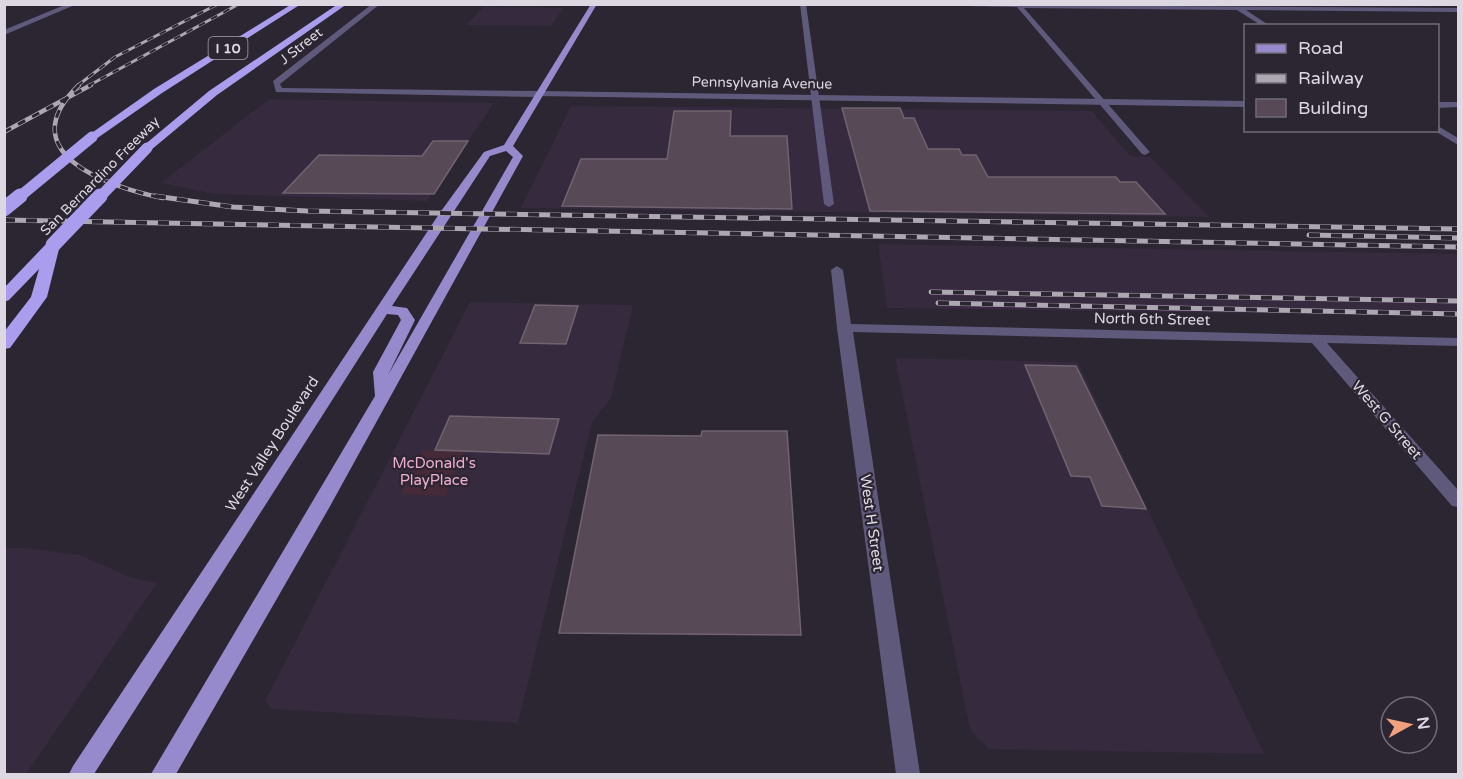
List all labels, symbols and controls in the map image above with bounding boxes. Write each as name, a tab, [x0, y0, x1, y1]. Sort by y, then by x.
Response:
street label: J Street	[276, 23, 327, 68]
legend	[1244, 24, 1439, 132]
road number: I 10	[208, 37, 248, 59]
text: Road	[1298, 37, 1343, 59]
text: Railway	[1298, 67, 1364, 89]
street label: Pennsylvania Avenue	[692, 73, 833, 93]
text: Building	[1298, 97, 1368, 119]
street label: San Bernardino Freeway	[37, 113, 163, 239]
street label: North 6th Street	[1094, 309, 1211, 329]
street label: West Valley Boulevard	[222, 373, 322, 515]
street label: West G Street	[1348, 377, 1426, 463]
park label: McDonald's PlayPlace	[392, 454, 476, 489]
street label: West H Street	[856, 473, 888, 573]
north arrow	[1379, 695, 1439, 755]
text: N	[1412, 715, 1434, 731]

